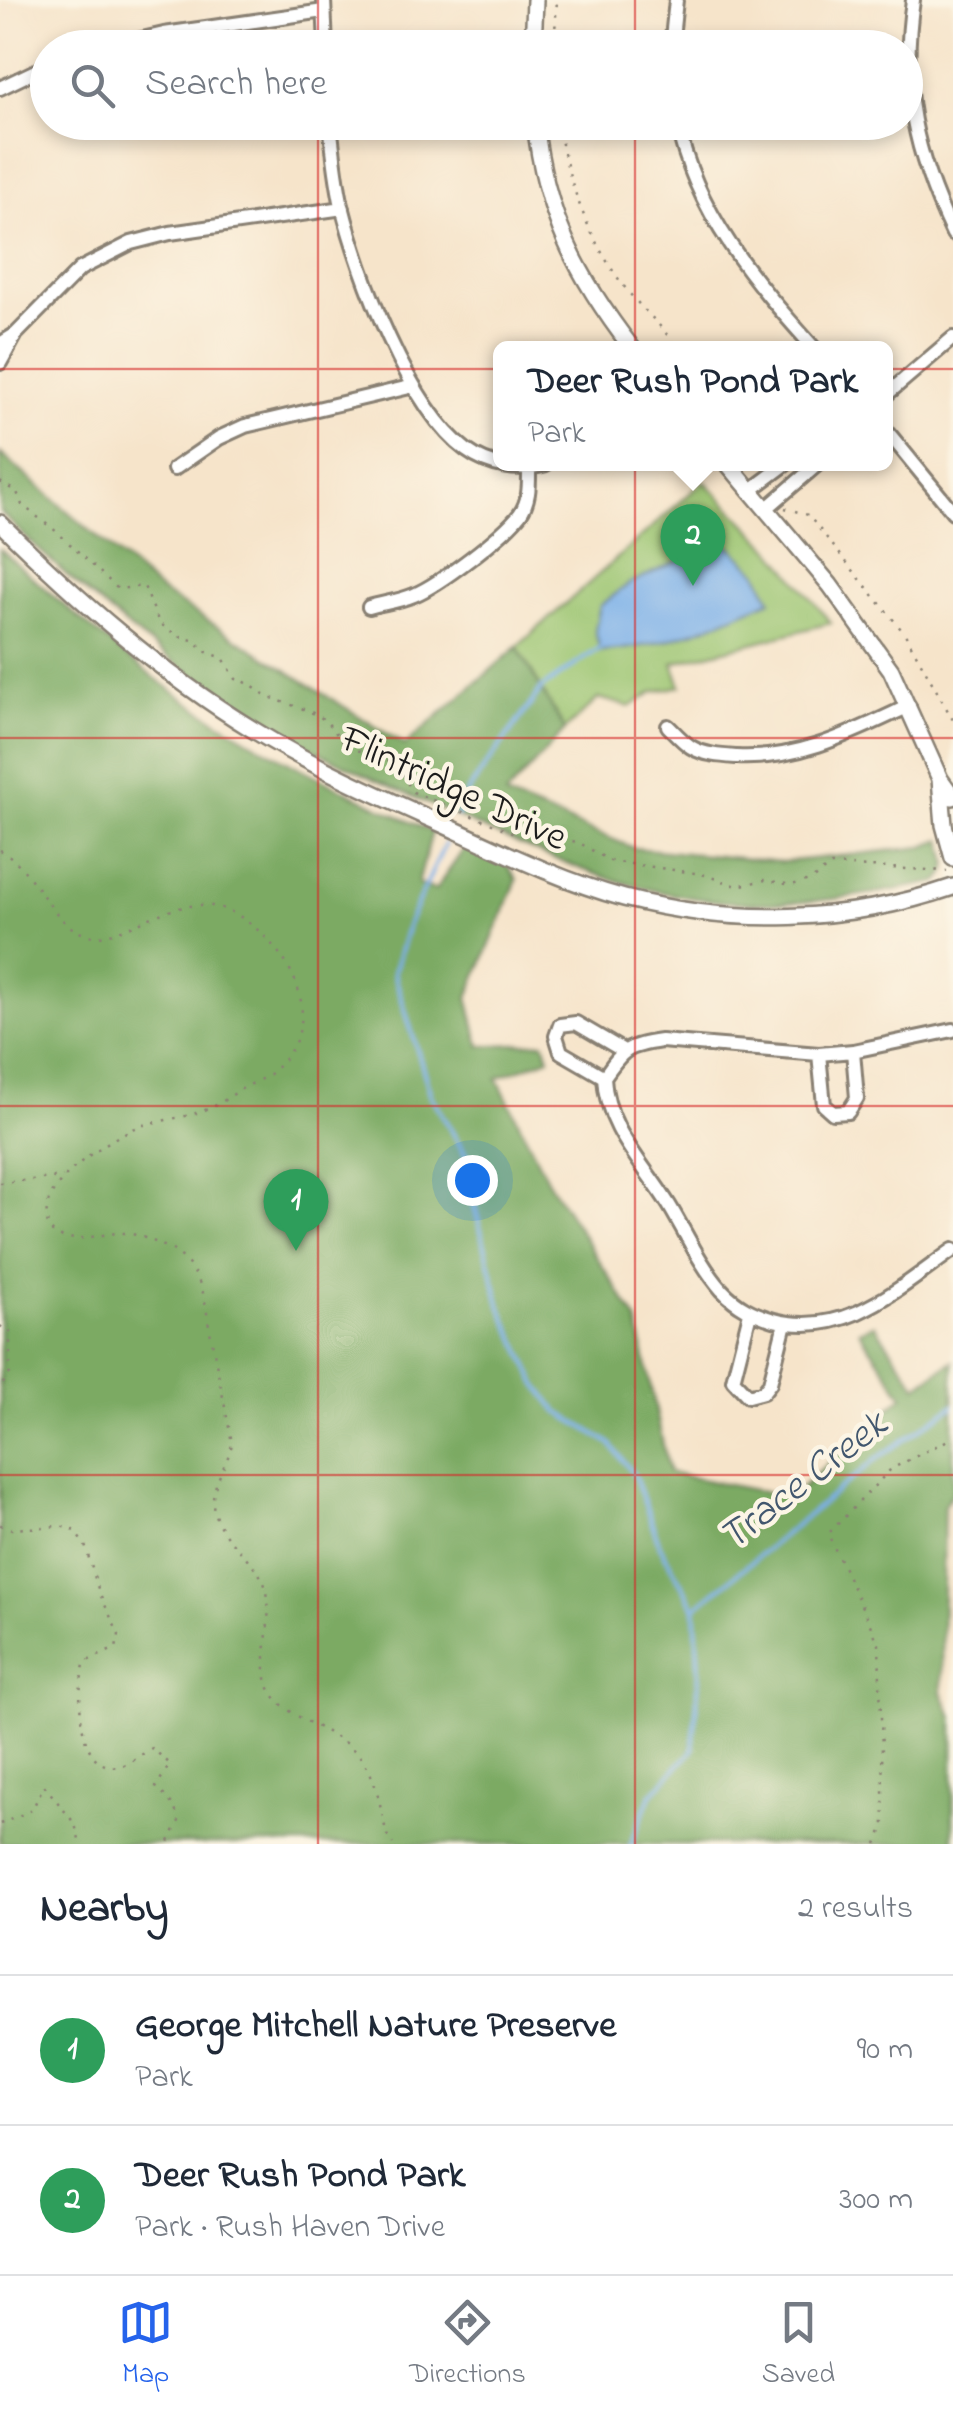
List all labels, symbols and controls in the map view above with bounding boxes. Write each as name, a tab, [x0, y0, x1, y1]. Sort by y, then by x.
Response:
search box	[30, 30, 923, 140]
text: Search here	[145, 57, 327, 113]
icon: search	[65, 58, 120, 113]
popup	[493, 341, 893, 471]
text: Deer Rush Pond Park	[528, 355, 858, 411]
text: Park	[528, 411, 586, 458]
pin: 2	[660, 504, 726, 586]
street label: Flintridge Drive	[329, 711, 576, 868]
your location	[447, 1155, 498, 1206]
pin: 1	[264, 1168, 328, 1251]
water label: Trace Creek	[706, 1395, 903, 1568]
text: Nearby	[40, 1879, 168, 1940]
text: 2 results	[798, 1886, 913, 1933]
text: George Mitchell Nature Preserve	[135, 1999, 616, 2055]
text: 1	[67, 2027, 78, 2074]
text: 90 m	[857, 2027, 913, 2074]
text: Park	[135, 2055, 193, 2102]
text: Deer Rush Pond Park	[135, 2149, 466, 2205]
text: 2	[65, 2177, 80, 2224]
text: 300 m	[839, 2177, 913, 2224]
text: Park · Rush Haven Drive	[135, 2205, 445, 2252]
tab: Map	[118, 2295, 173, 2396]
tab: Directions	[409, 2295, 526, 2396]
tab: Saved	[762, 2295, 835, 2396]

